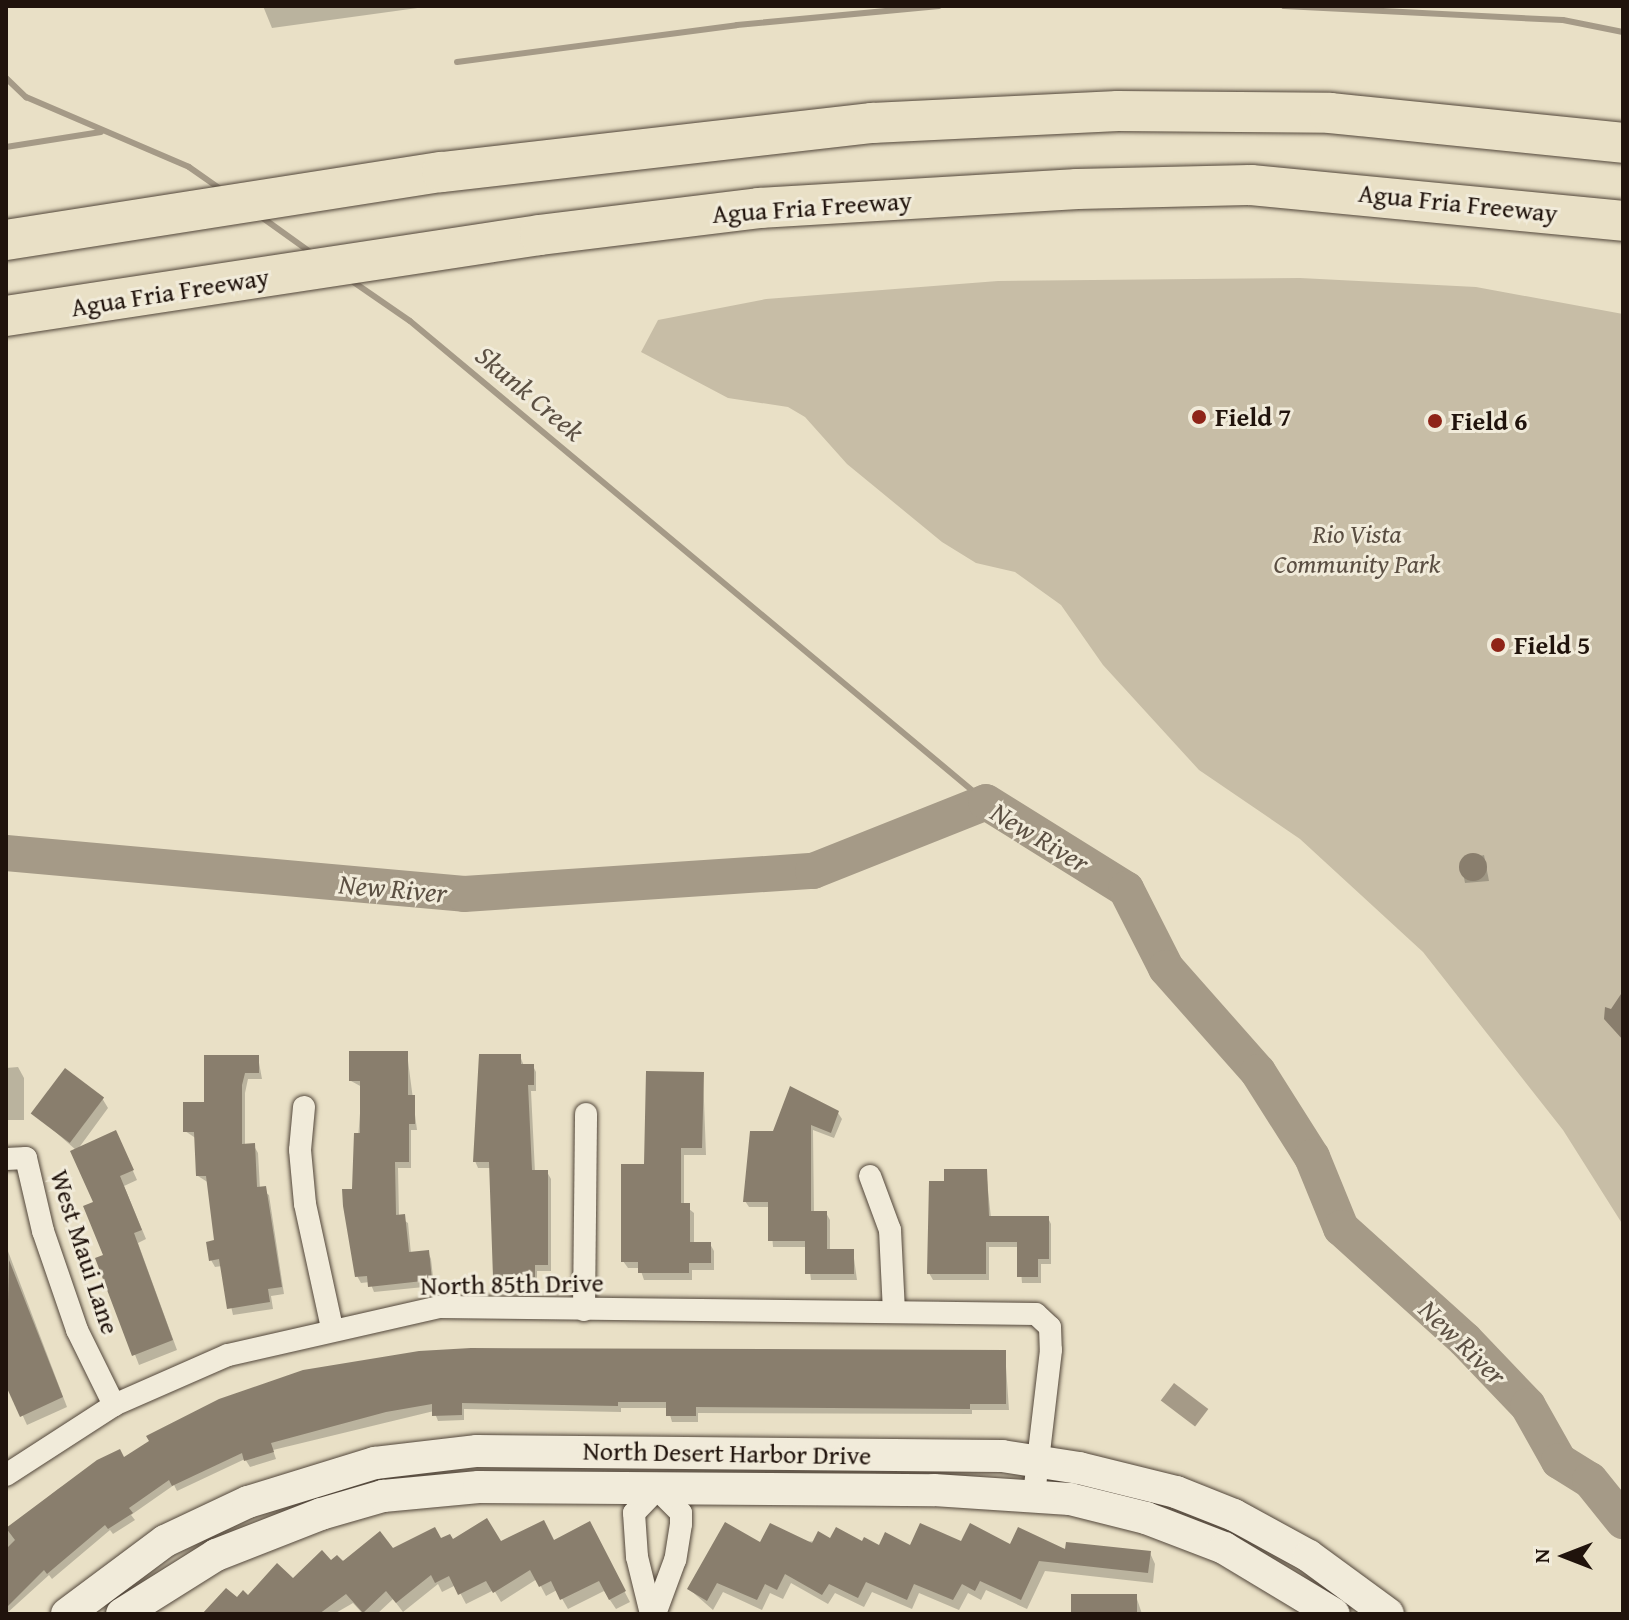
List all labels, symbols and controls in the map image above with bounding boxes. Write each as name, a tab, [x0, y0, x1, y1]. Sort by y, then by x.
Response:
street label: Agua Fria Freeway	[1357, 177, 1559, 229]
street label: Agua Fria Freeway	[711, 184, 913, 230]
street label: Agua Fria Freeway	[69, 261, 271, 323]
water label: Skunk Creek	[469, 338, 591, 448]
place label: Field 7	[1215, 401, 1291, 433]
place label: Field 6	[1451, 405, 1527, 437]
marker: Field 7	[1190, 408, 1208, 426]
marker: Field 6	[1426, 412, 1444, 430]
park label: Rio Vista Community Park	[1274, 518, 1440, 580]
place label: Field 5	[1514, 629, 1590, 661]
marker: Field 5	[1489, 636, 1507, 654]
water label: New River	[985, 795, 1095, 879]
water label: New River	[338, 867, 448, 909]
street label: West Maui Lane	[44, 1166, 126, 1338]
street label: North 85th Drive	[420, 1267, 604, 1301]
water label: New River	[1412, 1292, 1514, 1392]
street label: North Desert Harbor Drive	[583, 1435, 871, 1471]
north arrow	[1525, 1516, 1605, 1596]
text: N	[1525, 1549, 1557, 1563]

